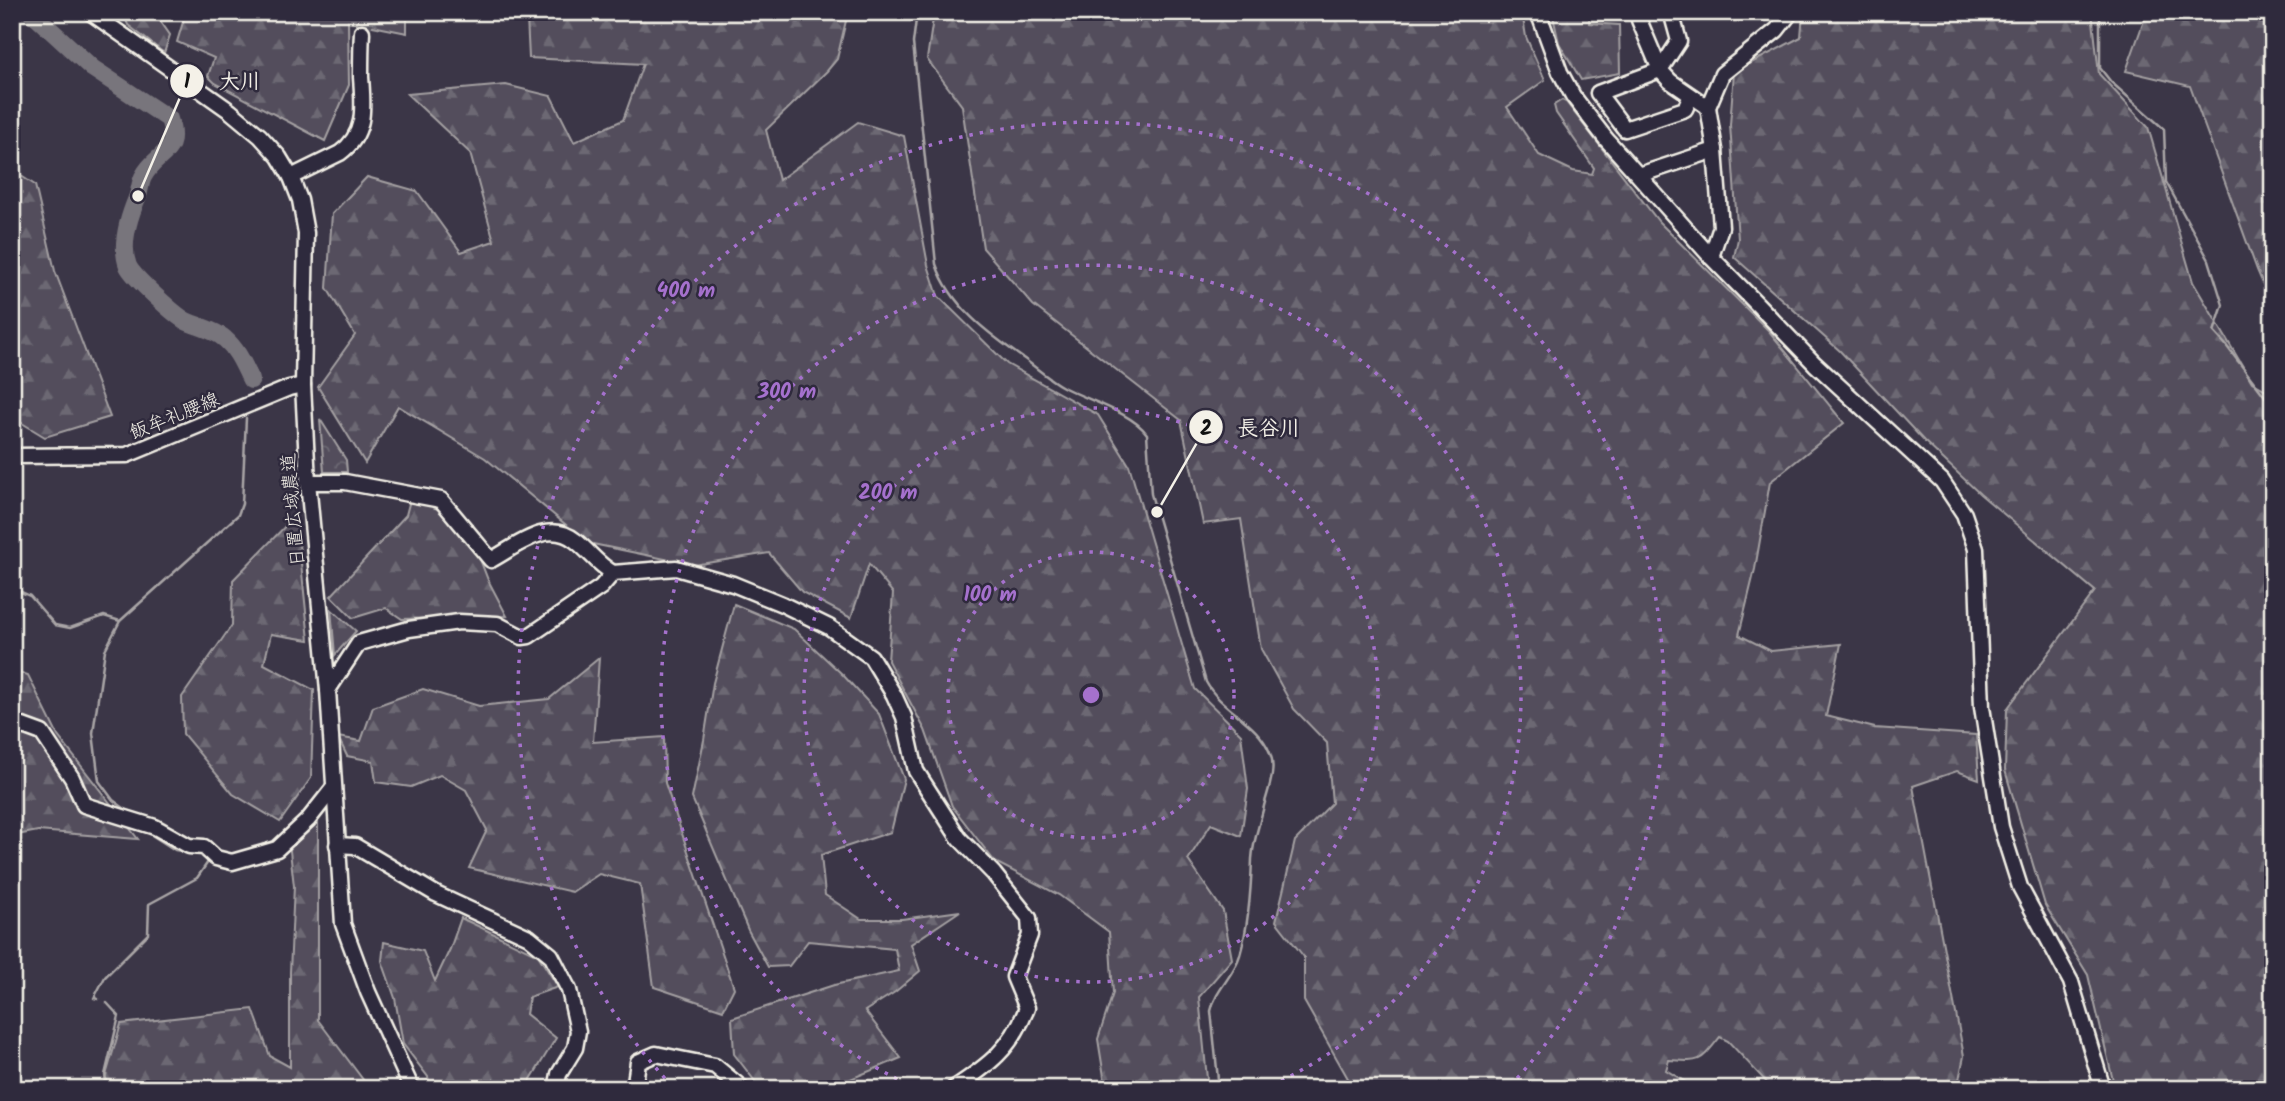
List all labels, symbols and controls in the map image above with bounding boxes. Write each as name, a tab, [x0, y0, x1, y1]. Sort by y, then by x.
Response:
callout: 大川	[170, 60, 275, 102]
text: 1	[184, 66, 191, 99]
text: 大川	[219, 66, 261, 99]
text: 400 m	[657, 275, 715, 308]
text: 300 m	[757, 376, 816, 409]
street label: 飯牟礼腰線	[125, 385, 224, 449]
callout: 長谷川	[1189, 406, 1315, 448]
text: 2	[1200, 413, 1212, 446]
text: 長谷川	[1238, 413, 1301, 446]
street label: 日置広域農道	[274, 452, 314, 568]
text: 200 m	[858, 477, 918, 510]
text: 100 m	[963, 579, 1017, 612]
centre of rings	[1079, 683, 1103, 707]

